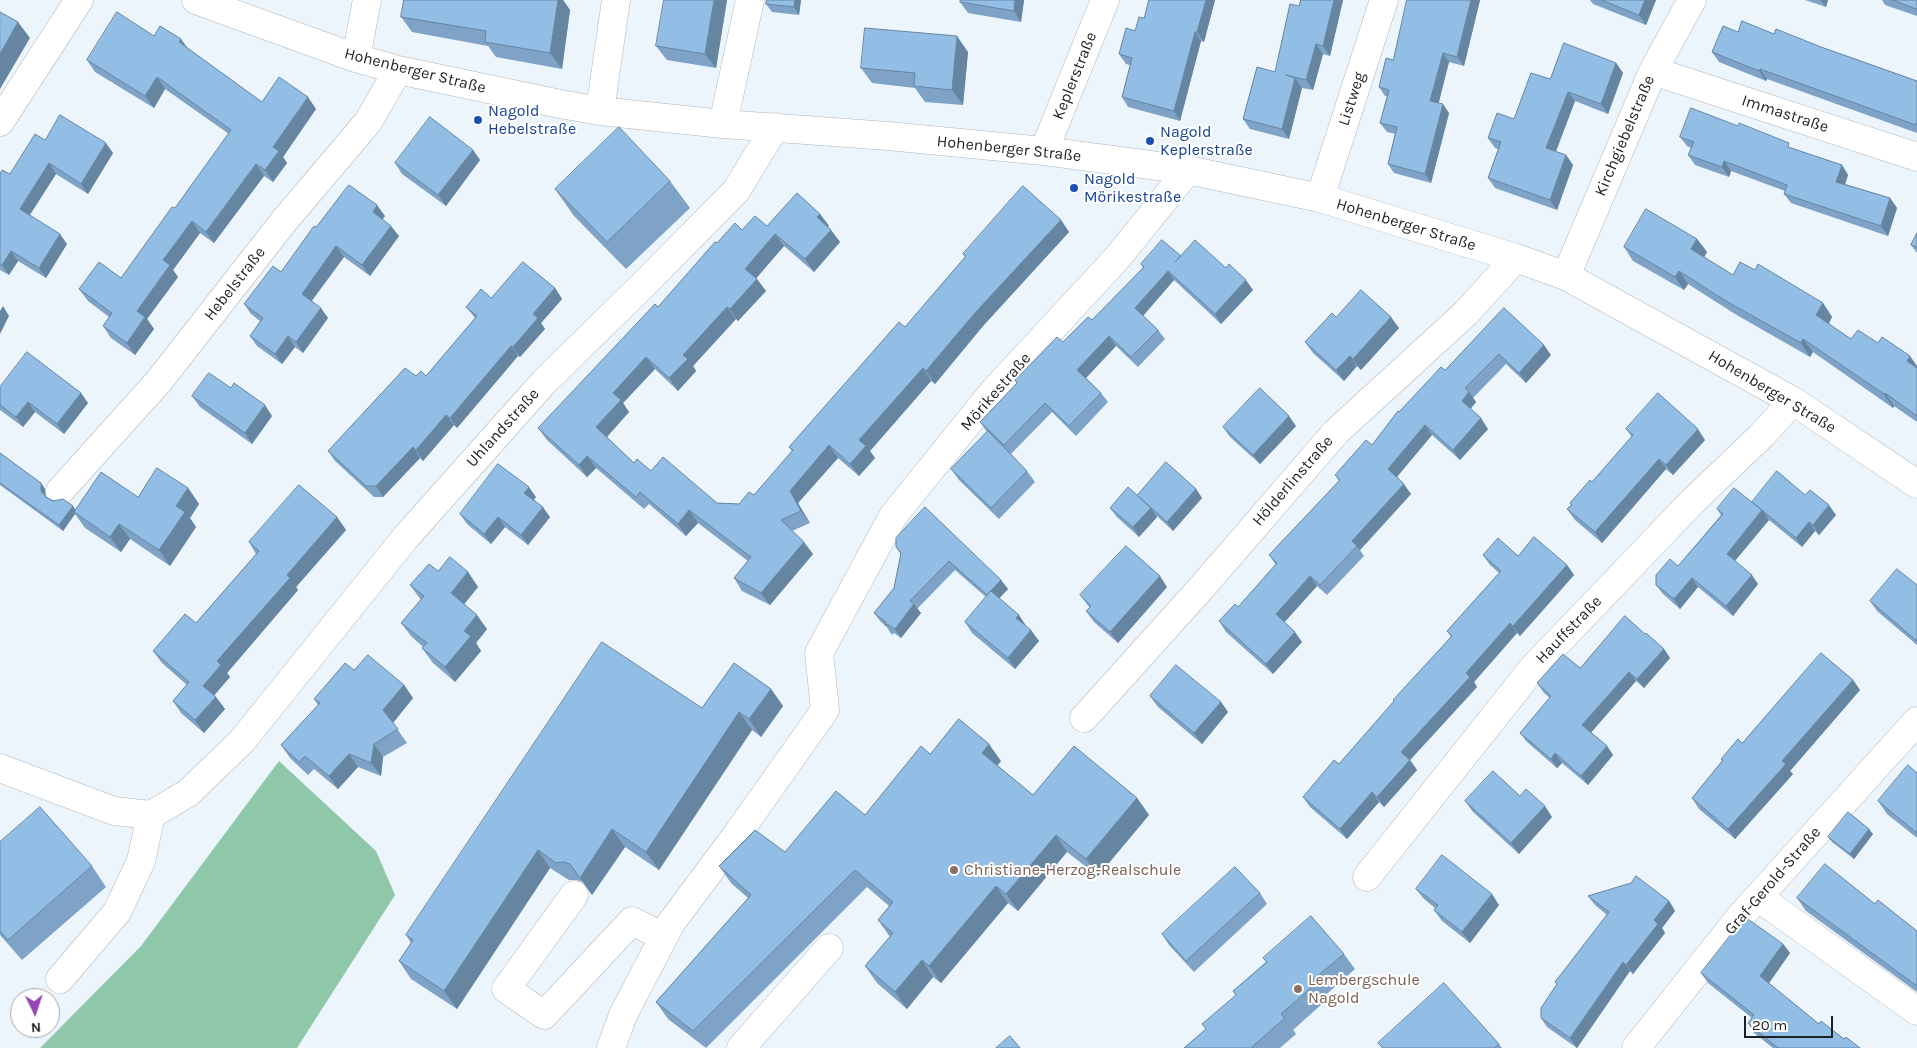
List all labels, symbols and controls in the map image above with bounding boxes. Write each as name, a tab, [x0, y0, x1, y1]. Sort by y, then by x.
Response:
street label: Keplerstraße	[1049, 29, 1101, 123]
street label: Hohenberger Straße	[342, 44, 488, 98]
street label: Listweg	[1334, 70, 1370, 128]
street label: Kirchgiebelstraße	[1591, 73, 1659, 199]
street label: Immastraße	[1739, 91, 1831, 137]
place label: Nagold Hebelstraße	[488, 101, 576, 139]
marker: Nagold Hebelstraße	[472, 114, 484, 126]
place label: Nagold Keplerstraße	[1160, 122, 1253, 160]
street label: Hohenberger Straße	[936, 132, 1082, 166]
marker: Nagold Keplerstraße	[1144, 135, 1156, 147]
place label: Nagold Mörikestraße	[1084, 169, 1181, 207]
marker: Nagold Mörikestraße	[1068, 182, 1080, 194]
street label: Hohenberger Straße	[1334, 195, 1478, 255]
street label: Hebelstraße	[200, 243, 270, 325]
street label: Hohenberger Straße	[1705, 346, 1839, 438]
street label: Mörikestraße	[957, 349, 1035, 435]
street label: Uhlandstraße	[463, 385, 543, 471]
street label: Hölderlinstraße	[1249, 432, 1337, 530]
street label: Hauffstraße	[1532, 592, 1606, 668]
street label: Graf-Gerold-Straße	[1721, 823, 1825, 939]
place label: Christiane-Herzog-Realschule	[964, 860, 1181, 880]
marker: Christiane-Herzog-Realschule	[948, 864, 960, 876]
place label: Lembergschule Nagold	[1308, 970, 1420, 1008]
marker: Lembergschule Nagold	[1292, 983, 1304, 995]
north arrow	[10, 988, 60, 1038]
scale bar	[1747, 1006, 1836, 1038]
text: 20 m	[1752, 1016, 1787, 1034]
text: N	[30, 1019, 42, 1036]

